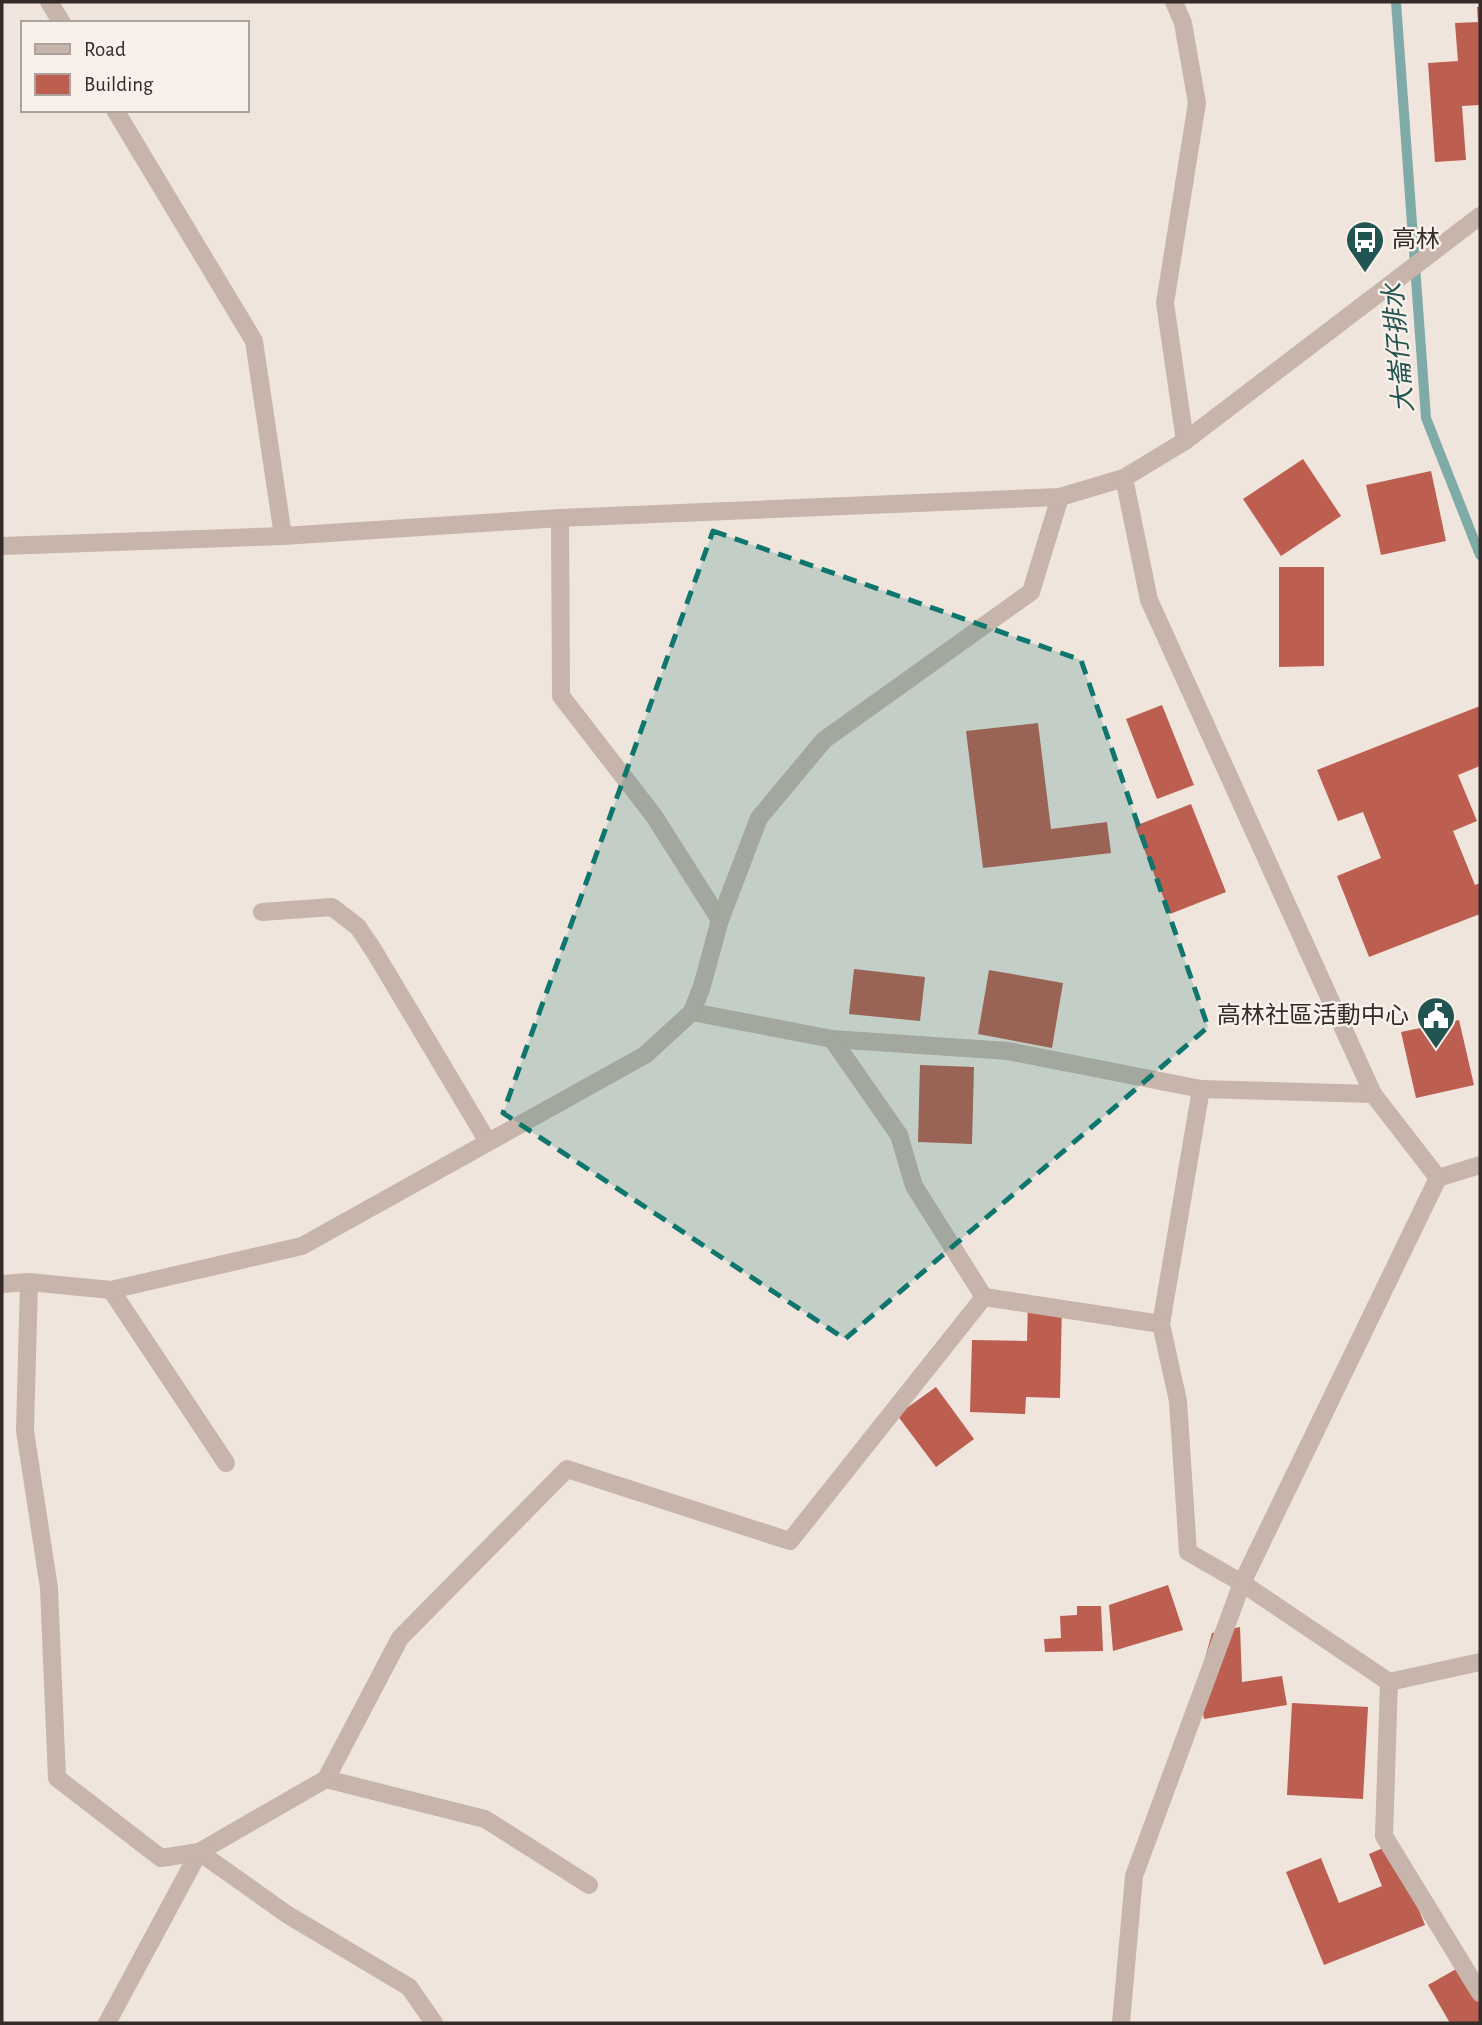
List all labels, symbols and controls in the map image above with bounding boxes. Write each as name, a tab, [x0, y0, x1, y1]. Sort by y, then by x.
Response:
legend	[21, 21, 248, 112]
text: Road	[84, 39, 126, 60]
text: Building	[84, 74, 154, 95]
bus stop icon: 高林	[1344, 219, 1386, 274]
place label: 高林	[1392, 226, 1440, 252]
water label: 大崙仔排水	[1379, 281, 1418, 414]
public building icon: 高林社區活動中心	[1415, 995, 1457, 1050]
place label: 高林社區活動中心	[1217, 1002, 1409, 1028]

